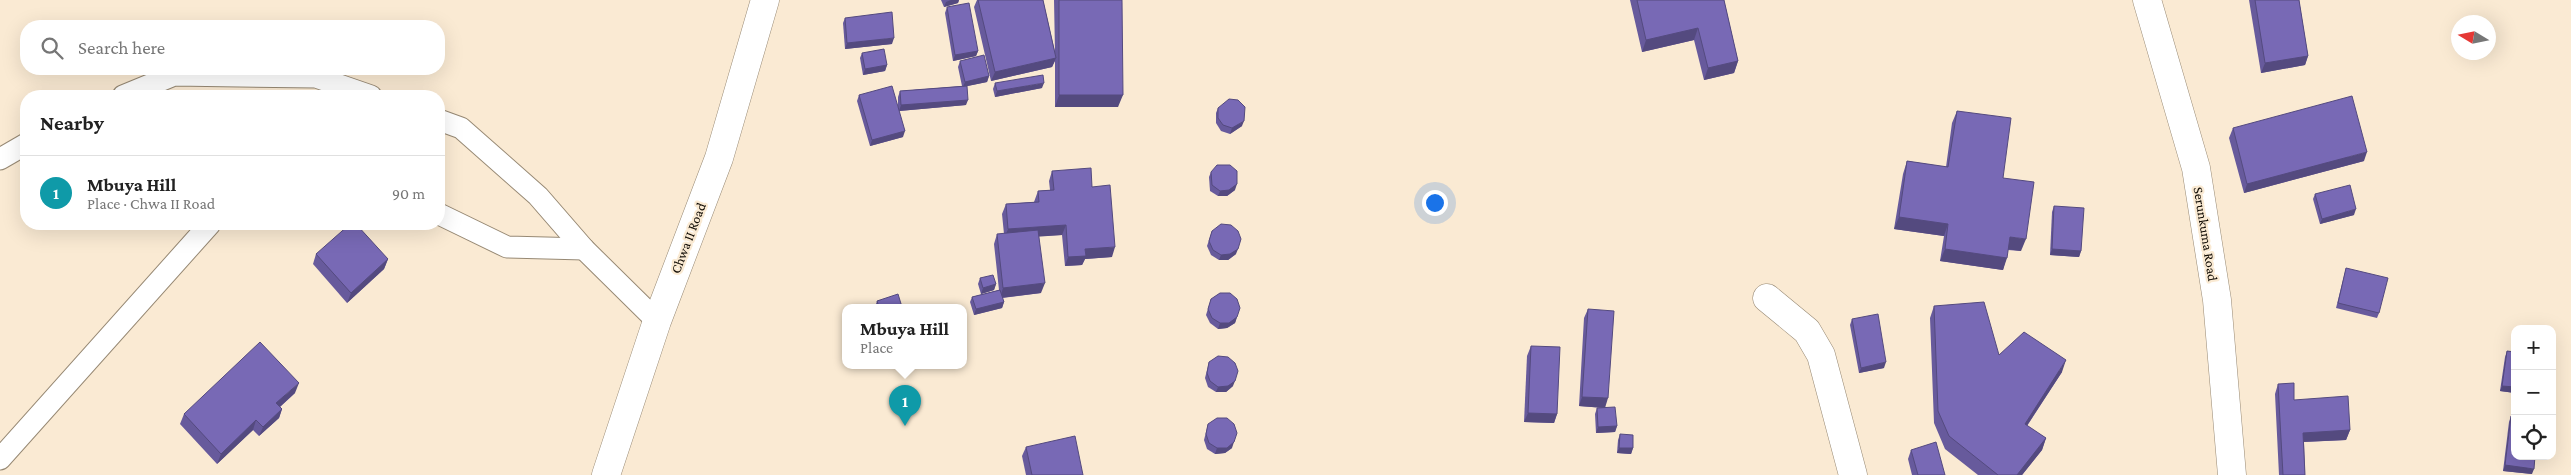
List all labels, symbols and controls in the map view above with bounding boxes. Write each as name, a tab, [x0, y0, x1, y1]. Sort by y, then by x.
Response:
north arrow	[2451, 15, 2496, 60]
search box	[20, 20, 445, 75]
icon: search	[38, 34, 66, 62]
text: Search here	[78, 37, 165, 58]
text: Nearby	[40, 111, 104, 135]
text: Mbuya Hill	[87, 174, 176, 195]
text: 1	[53, 185, 59, 202]
text: 90 m	[392, 185, 425, 202]
street label: Serunkuma Road	[2191, 186, 2221, 283]
your location	[1422, 190, 1448, 216]
text: Place · Chwa II Road	[87, 195, 215, 212]
street label: Chwa II Road	[667, 200, 709, 276]
popup	[842, 304, 967, 369]
text: Mbuya Hill	[860, 318, 949, 339]
map controls	[2511, 325, 2556, 460]
button: +	[2511, 325, 2556, 370]
text: Place	[860, 339, 893, 356]
button: −	[2511, 370, 2556, 415]
pin: 1	[889, 385, 921, 426]
button: locate	[2511, 415, 2556, 460]

